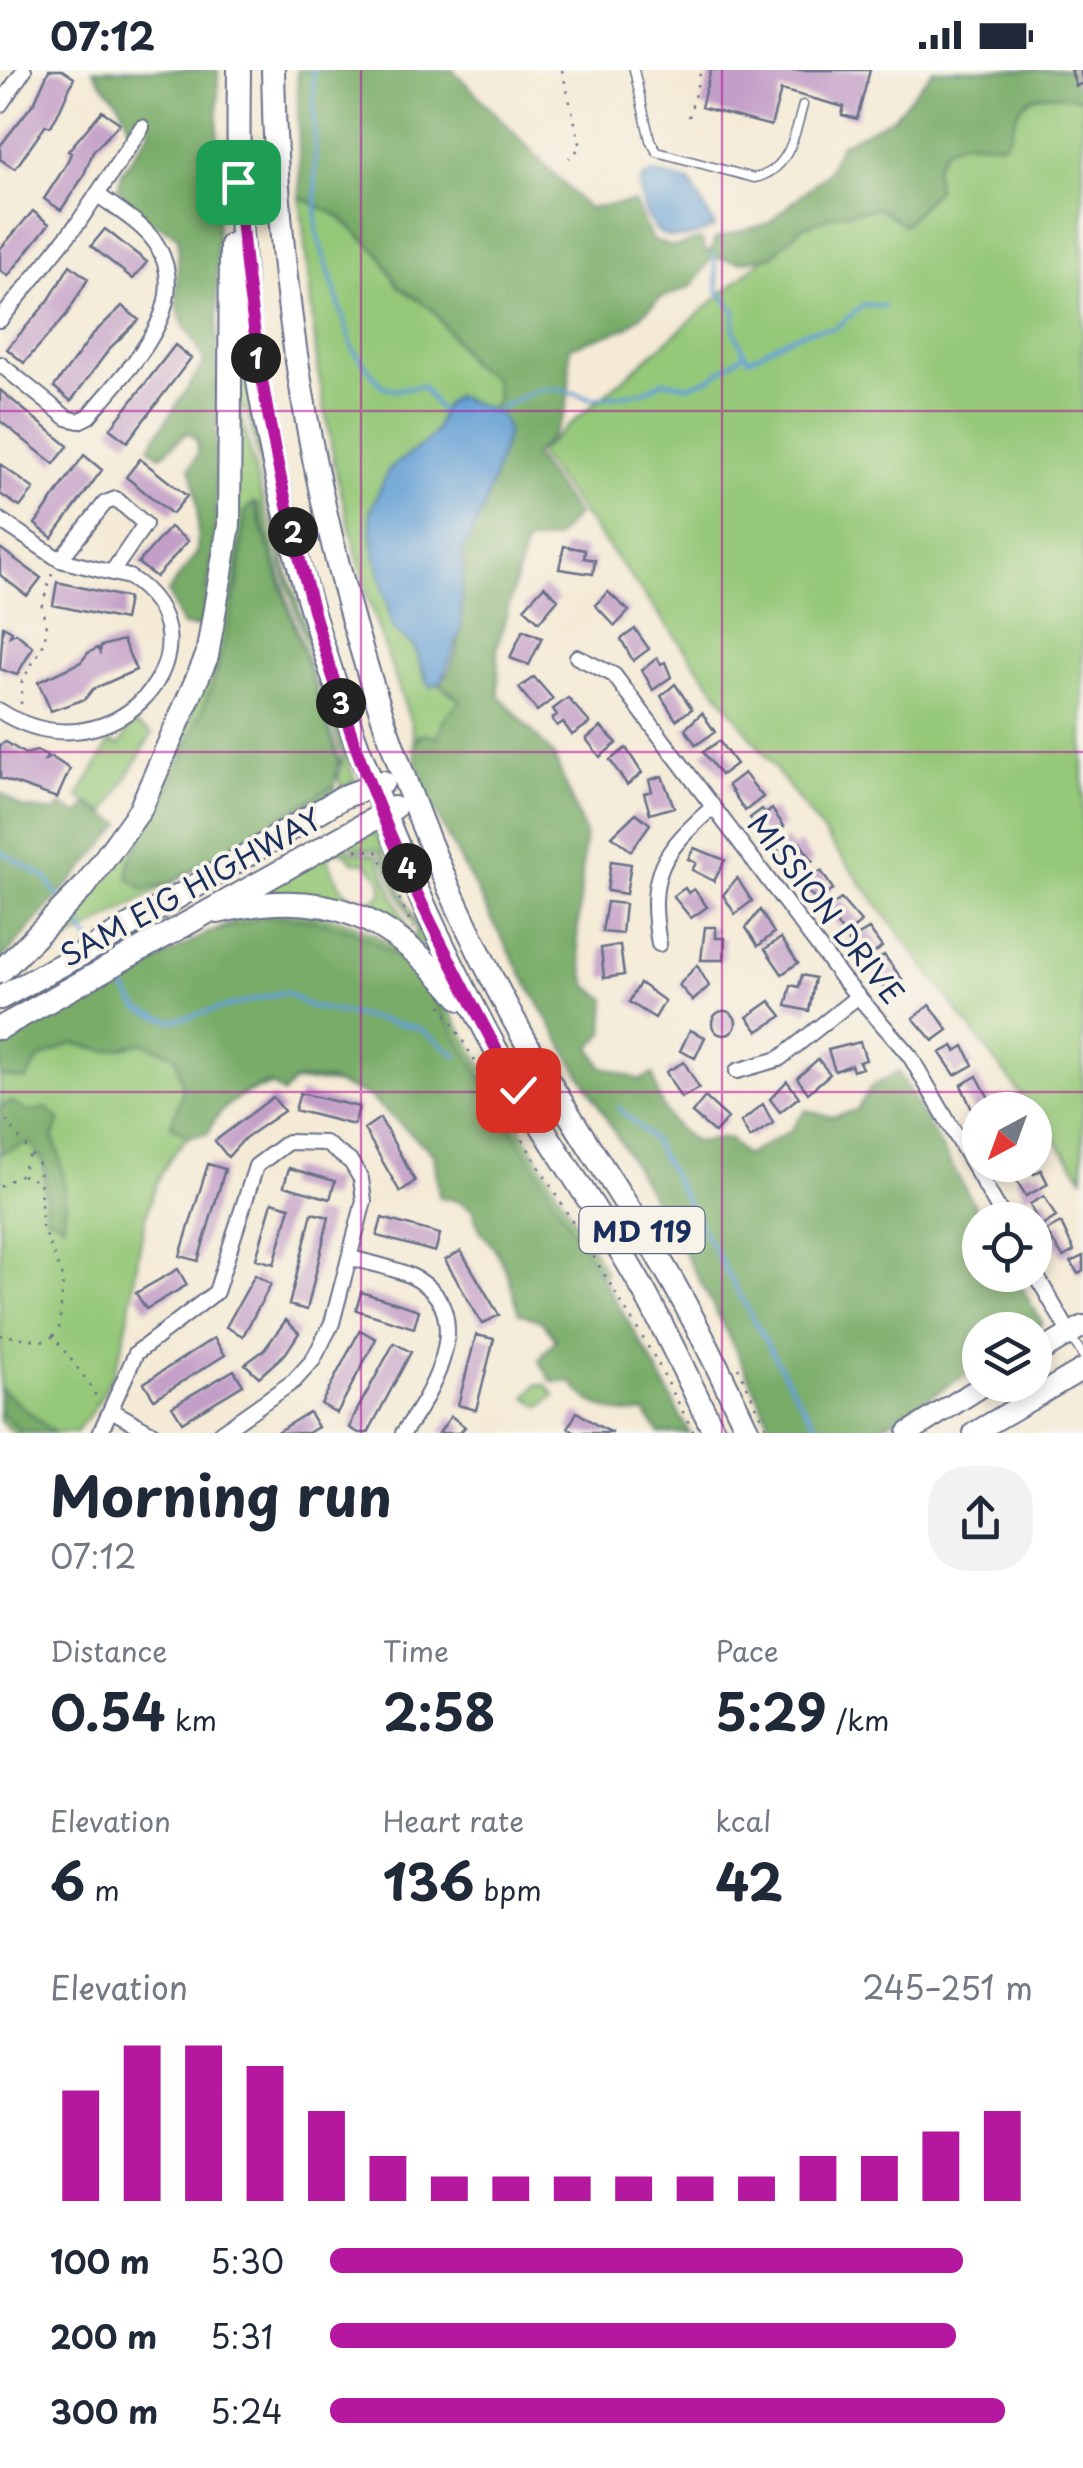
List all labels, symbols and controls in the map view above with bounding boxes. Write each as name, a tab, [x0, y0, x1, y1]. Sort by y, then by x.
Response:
text: 07:12	[50, 7, 155, 64]
pin	[196, 140, 281, 225]
icon: arrive	[211, 155, 266, 210]
pin: 1	[231, 333, 281, 383]
text: 1	[249, 336, 263, 379]
pin: 2	[268, 507, 318, 557]
text: 2	[283, 510, 303, 553]
pin: 3	[316, 678, 366, 728]
text: 3	[332, 681, 350, 724]
street label: SAM EIG HIGHWAY	[51, 795, 329, 977]
street label: MISSION DRIVE	[738, 803, 916, 1013]
pin: 4	[382, 843, 432, 893]
text: 4	[397, 846, 417, 889]
pin	[476, 1048, 561, 1133]
icon: check	[491, 1063, 546, 1118]
north arrow	[962, 1092, 1052, 1182]
map controls	[962, 1092, 1052, 1402]
button: locate	[962, 1202, 1052, 1292]
road number: MD 119	[580, 1207, 704, 1253]
button: layers	[962, 1312, 1052, 1402]
text: Morning run	[50, 1453, 392, 1536]
button: share	[928, 1466, 1033, 1571]
text: 07:12	[50, 1532, 136, 1580]
text: Distance	[50, 1629, 168, 1672]
text: Time	[383, 1629, 449, 1672]
text: Pace	[715, 1629, 779, 1672]
text: 0.54	[50, 1672, 166, 1748]
text: 2:58	[383, 1672, 496, 1748]
text: 5:29	[715, 1672, 827, 1748]
text: km	[166, 1698, 217, 1741]
text: /km	[827, 1698, 889, 1741]
text: Elevation	[50, 1799, 171, 1842]
text: Heart rate	[383, 1799, 524, 1842]
text: kcal	[715, 1799, 771, 1842]
text: 6	[50, 1842, 85, 1918]
text: 136	[383, 1842, 474, 1918]
text: 42	[715, 1842, 783, 1918]
text: m	[85, 1868, 120, 1911]
text: bpm	[474, 1868, 542, 1911]
text: Elevation	[50, 1963, 188, 2011]
text: 245–251 m	[862, 1963, 1033, 2011]
text: 100 m	[50, 2237, 150, 2285]
text: 5:30	[210, 2237, 284, 2285]
text: 200 m	[50, 2312, 157, 2360]
text: 5:31	[210, 2312, 273, 2360]
text: 300 m	[50, 2387, 158, 2435]
text: 5:24	[210, 2387, 283, 2435]

